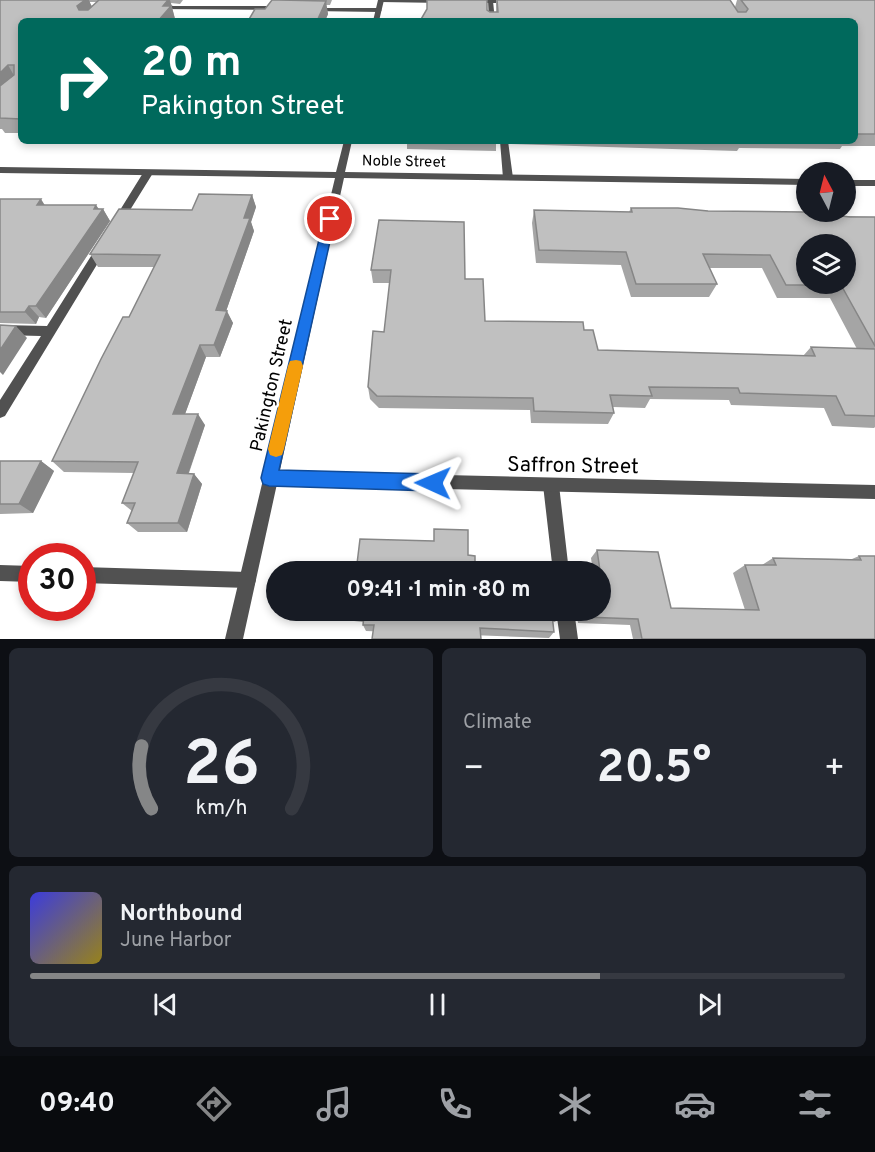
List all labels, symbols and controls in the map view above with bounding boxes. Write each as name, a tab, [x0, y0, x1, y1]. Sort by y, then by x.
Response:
text: 20 m	[141, 38, 242, 91]
icon: right	[42, 42, 120, 120]
text: Pakington Street	[141, 90, 344, 124]
street label: Noble Street	[362, 152, 446, 173]
north arrow	[796, 162, 856, 222]
map controls	[796, 162, 856, 294]
pin	[304, 193, 355, 244]
icon: arrive	[313, 202, 346, 235]
button: layers	[796, 234, 856, 294]
street label: Pakington Street	[246, 317, 299, 454]
position arrow	[401, 451, 465, 515]
street label: Saffron Street	[507, 452, 639, 481]
speed limit sign: 30	[18, 543, 96, 621]
text: 09:41 · 1 min · 80 m	[347, 577, 530, 604]
text: Climate	[463, 710, 532, 736]
text: 26	[183, 728, 259, 807]
text: 20.5°	[597, 741, 711, 798]
text: −	[463, 749, 484, 791]
text: +	[824, 749, 845, 791]
text: km/h	[195, 796, 247, 823]
text: Northbound	[120, 901, 243, 928]
text: June Harbor	[120, 928, 232, 954]
icon: previous	[149, 988, 182, 1021]
icon: pause	[421, 988, 454, 1021]
icon: next	[693, 988, 726, 1021]
icon: directions	[193, 1083, 235, 1125]
icon: music	[313, 1083, 355, 1125]
icon: phone	[434, 1083, 476, 1125]
icon: climate	[554, 1083, 596, 1125]
icon: car	[674, 1083, 716, 1125]
icon: filters	[794, 1083, 836, 1125]
text: 09:40	[39, 1087, 115, 1121]

